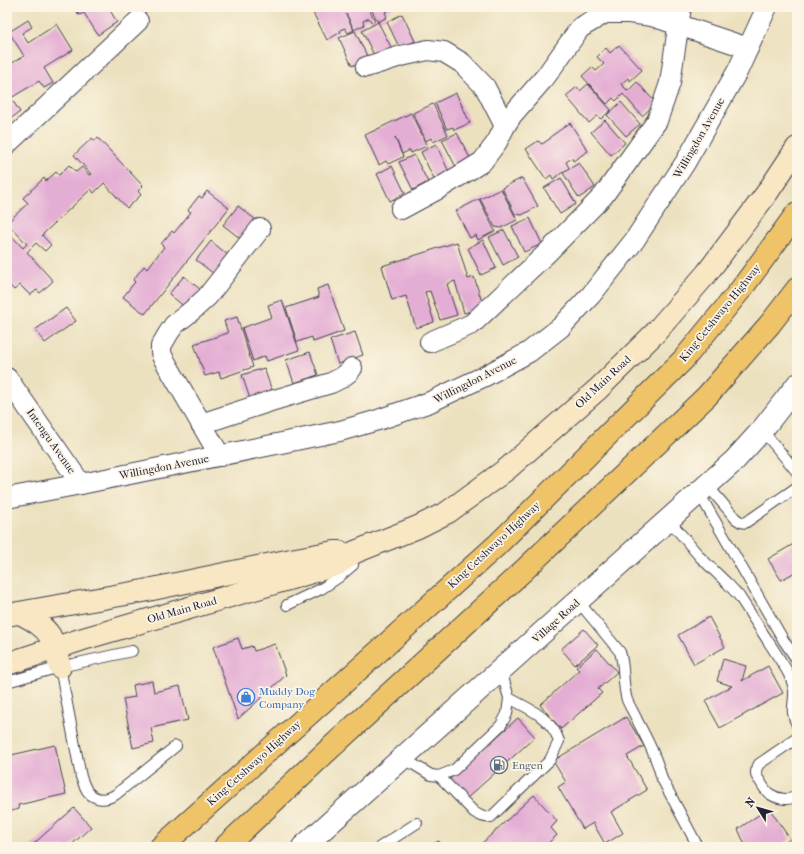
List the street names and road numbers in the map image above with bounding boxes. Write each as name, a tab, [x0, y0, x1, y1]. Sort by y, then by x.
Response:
street label: Willingdon Avenue	[670, 95, 728, 182]
street label: King Cetshwayo Highway	[677, 261, 764, 364]
street label: Old Main Road	[572, 352, 634, 411]
street label: Willingdon Avenue	[431, 353, 519, 407]
street label: Intengu Avenue	[24, 406, 79, 477]
street label: Willingdon Avenue	[117, 452, 211, 482]
street label: King Cetshwayo Highway	[445, 498, 544, 591]
street label: Old Main Road	[146, 594, 219, 626]
street label: Village Road	[529, 596, 583, 646]
street label: King Cetshwayo Highway	[204, 717, 304, 809]

